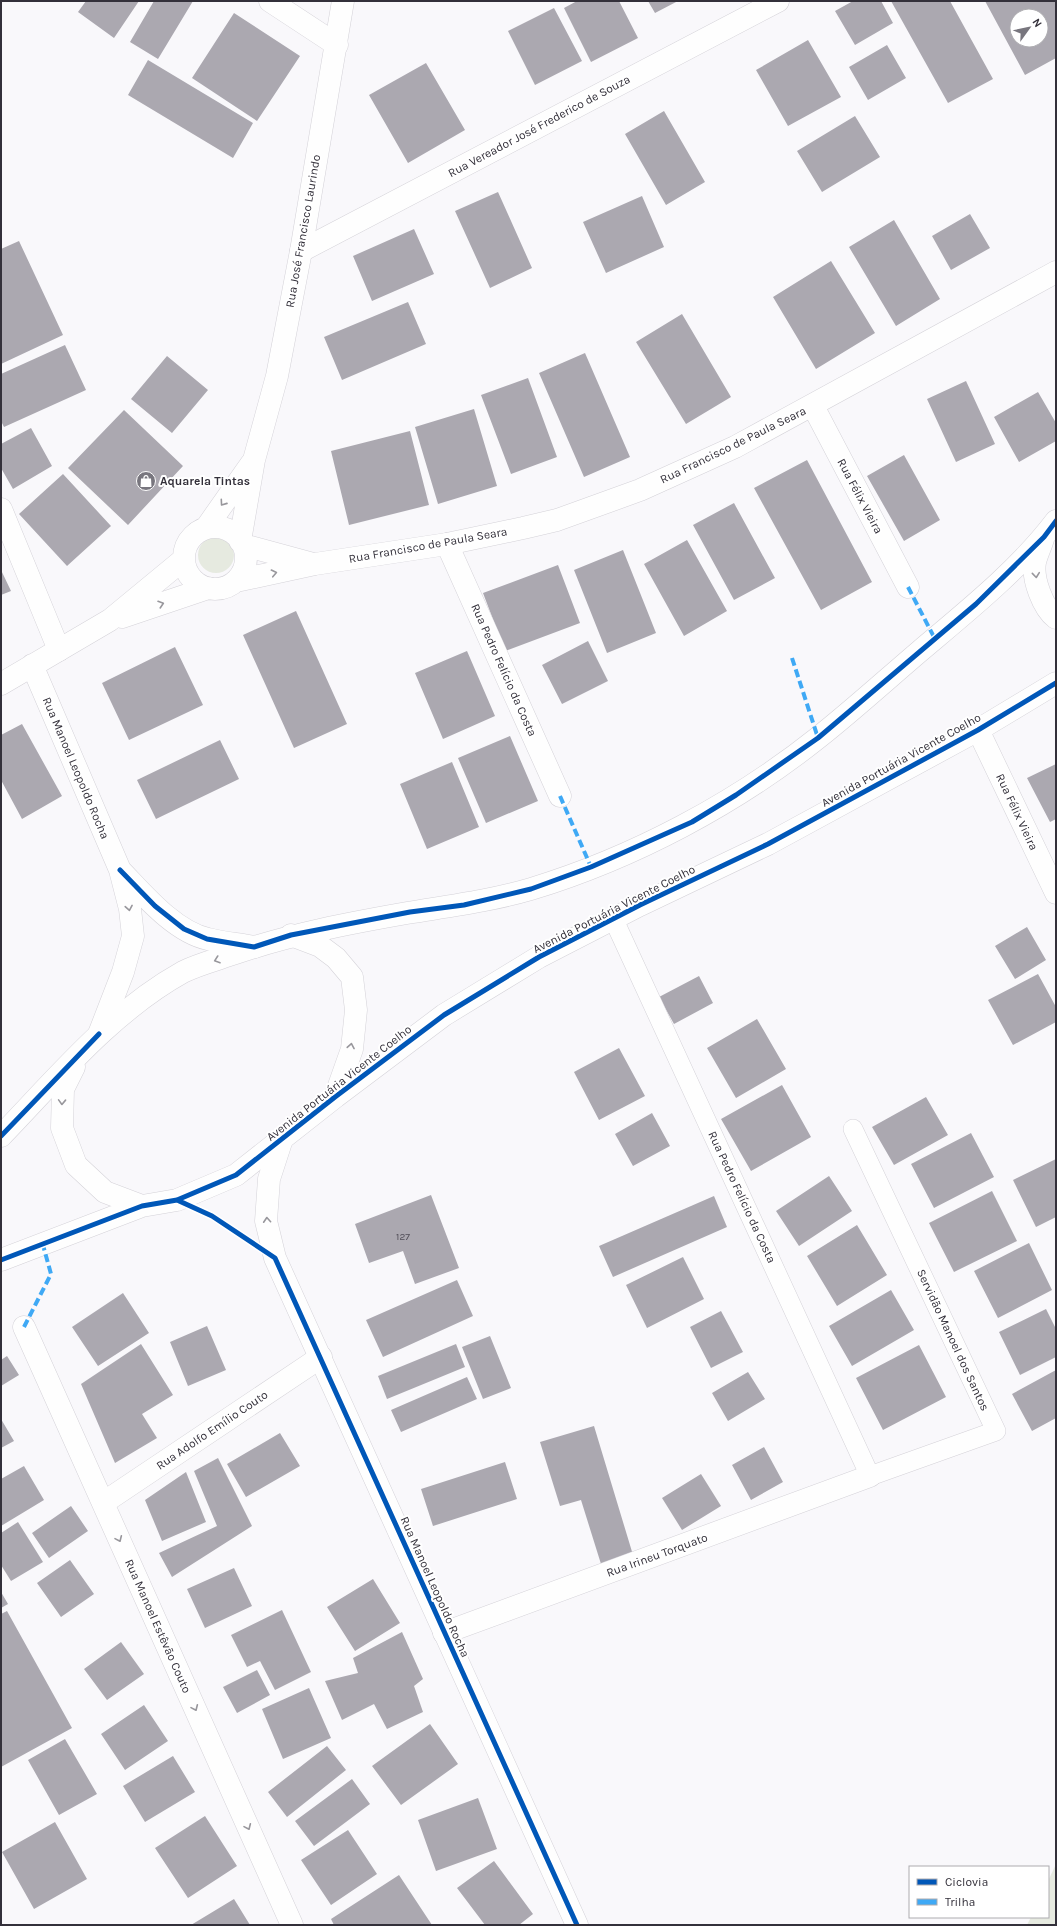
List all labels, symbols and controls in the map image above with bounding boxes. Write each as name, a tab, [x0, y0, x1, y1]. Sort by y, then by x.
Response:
north arrow	[1009, 8, 1049, 48]
text: N	[1029, 16, 1045, 30]
street label: Rua Vereador José Frederico de Souza	[445, 72, 633, 180]
street label: Rua José Francisco Laurindo	[283, 153, 323, 309]
street label: Rua Francisco de Paula Seara	[658, 403, 808, 487]
street label: Rua Félix Vieira	[834, 456, 886, 536]
shop icon: Aquarela Tintas	[135, 470, 157, 492]
place label: Aquarela Tintas	[160, 474, 250, 488]
one-way arrow	[220, 499, 228, 506]
street label: Rua Francisco de Paula Seara	[348, 524, 508, 566]
one-way arrow	[271, 569, 277, 577]
one-way arrow	[1031, 572, 1040, 578]
one-way arrow	[157, 600, 164, 609]
street label: Rua Pedro Felício da Costa	[468, 601, 540, 739]
street label: Rua Manoel Leopoldo Rocha	[40, 695, 112, 841]
street label: Avenida Portuária Vicente Coelho	[819, 710, 983, 810]
street label: Rua Félix Vieira	[993, 771, 1041, 853]
street label: Avenida Portuária Vicente Coelho	[531, 862, 697, 956]
one-way arrow	[125, 905, 133, 911]
one-way arrow	[214, 955, 221, 963]
street label: Avenida Portuária Vicente Coelho	[264, 1022, 414, 1144]
one-way arrow	[347, 1043, 355, 1049]
one-way arrow	[58, 1099, 67, 1105]
street label: Rua Pedro Felício da Costa	[705, 1129, 779, 1265]
one-way arrow	[263, 1217, 272, 1223]
house number: 127	[396, 1231, 410, 1243]
street label: Servidão Manoel dos Santos	[914, 1267, 992, 1413]
street label: Rua Adolfo Emílio Couto	[154, 1387, 270, 1473]
street label: Rua Manoel Leopoldo Rocha	[398, 1514, 472, 1660]
street label: Rua Irineu Torquato	[604, 1530, 710, 1580]
one-way arrow	[114, 1534, 122, 1542]
street label: Rua Manoel Estêvão Couto	[122, 1557, 194, 1695]
one-way arrow	[190, 1704, 198, 1712]
one-way arrow	[243, 1823, 251, 1830]
legend	[909, 1866, 1049, 1918]
text: Ciclovia	[945, 1875, 988, 1889]
text: Trilha	[945, 1895, 975, 1909]

